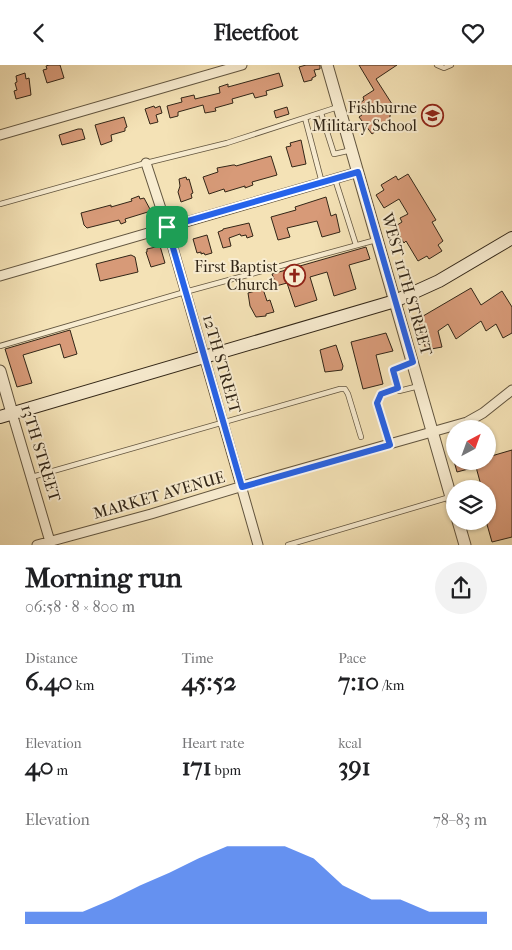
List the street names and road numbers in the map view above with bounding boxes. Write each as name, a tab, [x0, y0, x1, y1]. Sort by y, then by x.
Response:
street label: WEST 11TH STREET	[377, 210, 436, 358]
street label: 12TH STREET	[199, 312, 245, 416]
street label: 13TH STREET	[17, 402, 65, 504]
street label: MARKET AVENUE	[91, 467, 227, 523]

